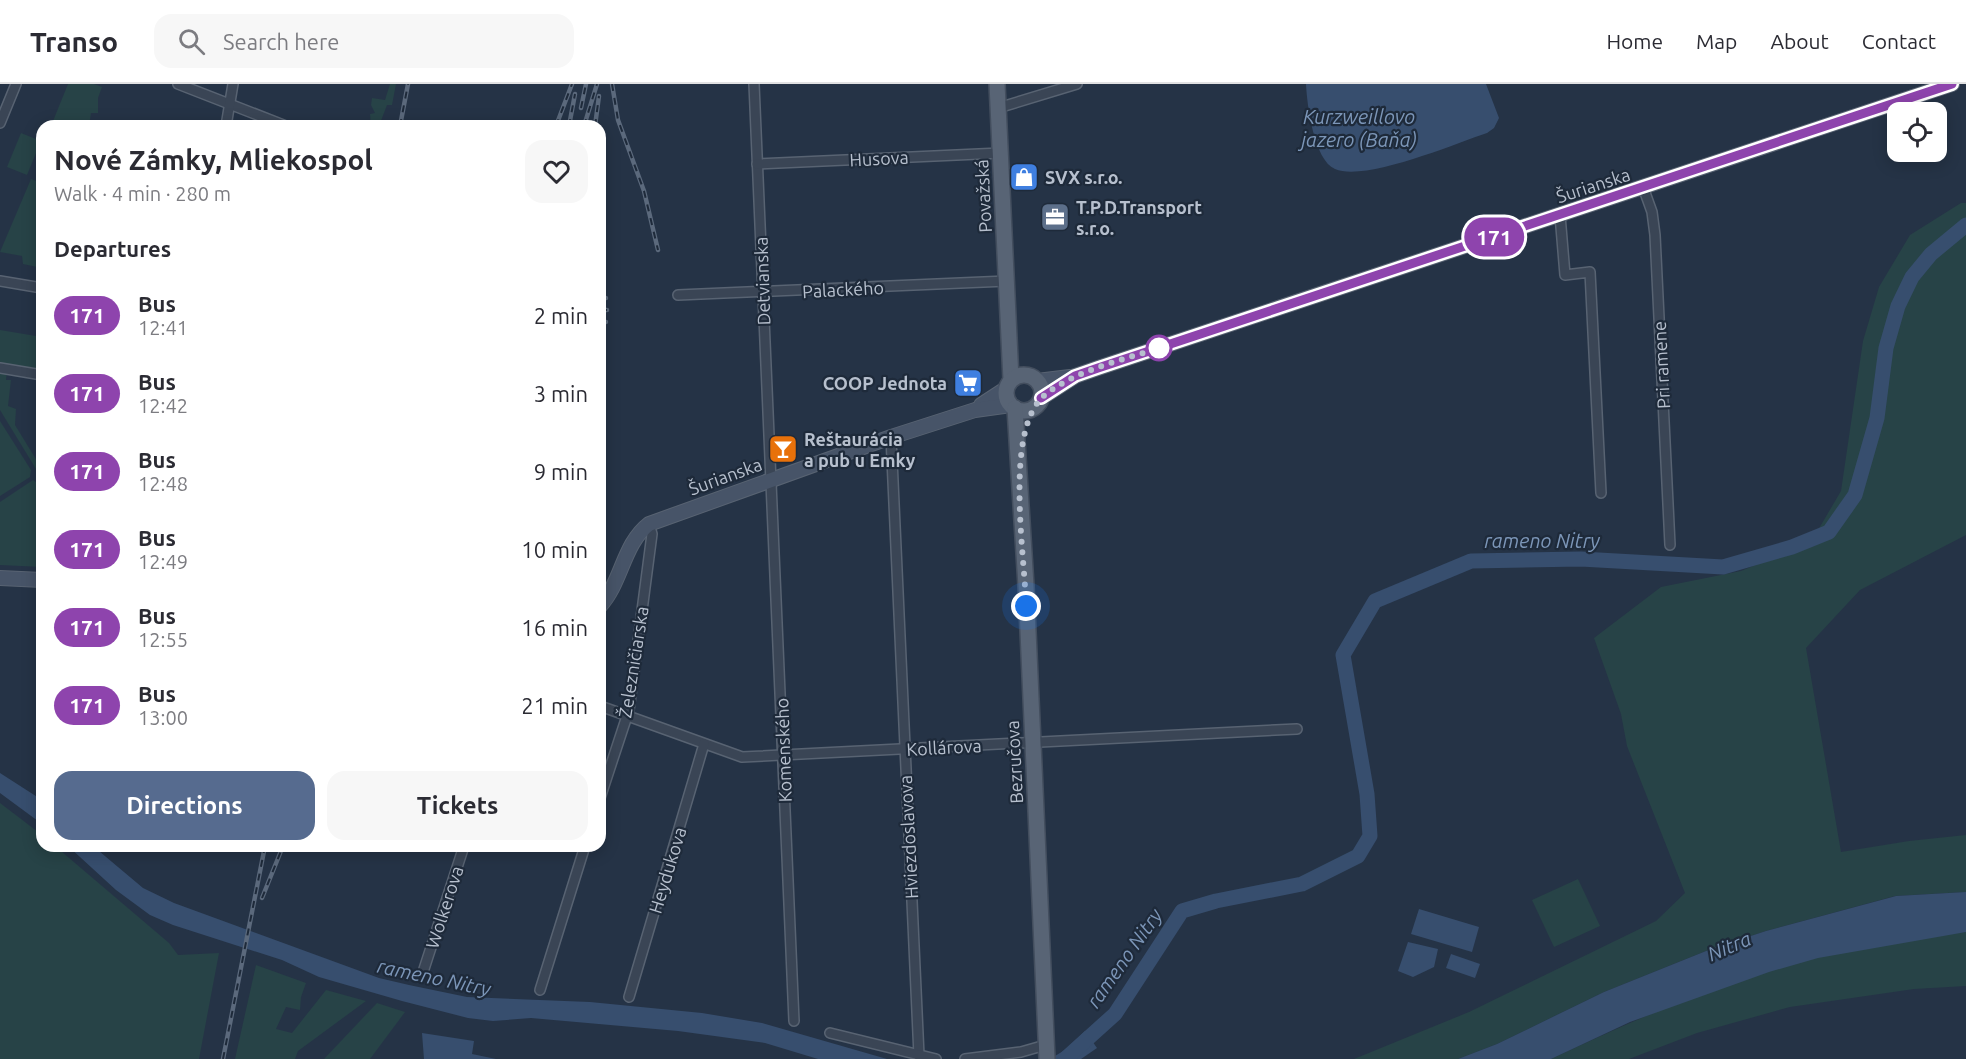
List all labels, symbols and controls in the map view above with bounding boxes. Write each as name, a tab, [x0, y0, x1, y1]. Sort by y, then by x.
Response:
search box	[154, 14, 574, 68]
icon: search	[175, 25, 208, 58]
text: Transo	[30, 26, 118, 57]
text: Search here	[223, 29, 339, 54]
text: Home	[1606, 29, 1663, 53]
text: Map	[1696, 29, 1737, 53]
text: About	[1770, 29, 1829, 53]
text: Contact	[1862, 29, 1936, 53]
map controls	[1887, 102, 1947, 162]
button: locate	[1887, 102, 1947, 162]
water label: Kurzweillovo jazero (Baňa)	[1297, 105, 1417, 151]
button: heart	[525, 140, 588, 203]
text: Nové Zámky, Mliekospol	[54, 144, 373, 175]
street label: Husova	[849, 146, 909, 170]
street label: Považská	[971, 159, 995, 233]
shop icon: SVX s.r.o.	[1008, 161, 1040, 193]
street label: Šurianska	[1553, 163, 1633, 206]
place label: SVX s.r.o.	[1045, 167, 1123, 187]
text: Walk · 4 min · 280 m	[54, 182, 231, 205]
place label: T.P.D.Transport s.r.o.	[1076, 197, 1202, 238]
office icon: T.P.D.Transport s.r.o.	[1039, 201, 1071, 233]
line badge: 171	[1460, 218, 1528, 256]
text: 171	[1476, 225, 1512, 249]
text: Departures	[54, 236, 171, 261]
street label: Detvianska	[750, 236, 774, 326]
street label: Palackého	[802, 277, 884, 301]
text: Bus	[138, 291, 176, 316]
text: 171	[69, 303, 105, 327]
text: 2 min	[534, 303, 588, 328]
text: 12:41	[138, 316, 188, 339]
street label: Pri ramene	[1649, 321, 1673, 409]
unlabelled marker	[1146, 335, 1172, 361]
supermarket icon: COOP Jednota	[952, 367, 984, 399]
text: Bus	[138, 369, 176, 394]
place label: COOP Jednota	[823, 373, 947, 393]
text: 171	[69, 381, 105, 405]
text: 3 min	[534, 381, 588, 406]
text: 12:42	[138, 394, 188, 417]
place label: Reštaurácia a pub u Emky	[804, 429, 916, 470]
bar icon: Reštaurácia a pub u Emky	[767, 433, 799, 465]
text: Bus	[138, 447, 176, 472]
street label: Šurianska	[685, 453, 764, 498]
text: 171	[69, 459, 105, 483]
text: 9 min	[534, 459, 588, 484]
text: 12:48	[138, 472, 188, 495]
text: Bus	[138, 525, 176, 550]
water label: rameno Nitry	[1484, 529, 1600, 552]
text: 171	[69, 537, 105, 561]
text: 10 min	[521, 537, 588, 562]
text: 12:49	[138, 550, 188, 573]
your location	[1011, 591, 1041, 621]
text: Bus	[138, 603, 176, 628]
street label: Železničiarska	[613, 605, 652, 719]
text: 171	[69, 615, 105, 639]
text: 16 min	[521, 615, 588, 640]
text: 12:55	[138, 628, 188, 651]
text: Bus	[138, 681, 176, 706]
text: 171	[69, 693, 105, 717]
text: 21 min	[521, 693, 588, 718]
street label: Komenského	[771, 698, 795, 802]
text: 13:00	[138, 706, 188, 729]
street label: Bezručova	[1002, 720, 1026, 804]
street label: Kollárova	[906, 735, 982, 759]
button: Directions	[54, 771, 315, 840]
button: Tickets	[327, 771, 588, 840]
street label: Hviezdoslavova	[895, 775, 921, 899]
street label: Heydukova	[644, 824, 690, 916]
street label: Wolkerova	[421, 863, 467, 951]
water label: rameno Nitry	[1081, 904, 1167, 1012]
water label: Nitra	[1704, 927, 1754, 965]
water label: rameno Nitry	[375, 954, 493, 1000]

